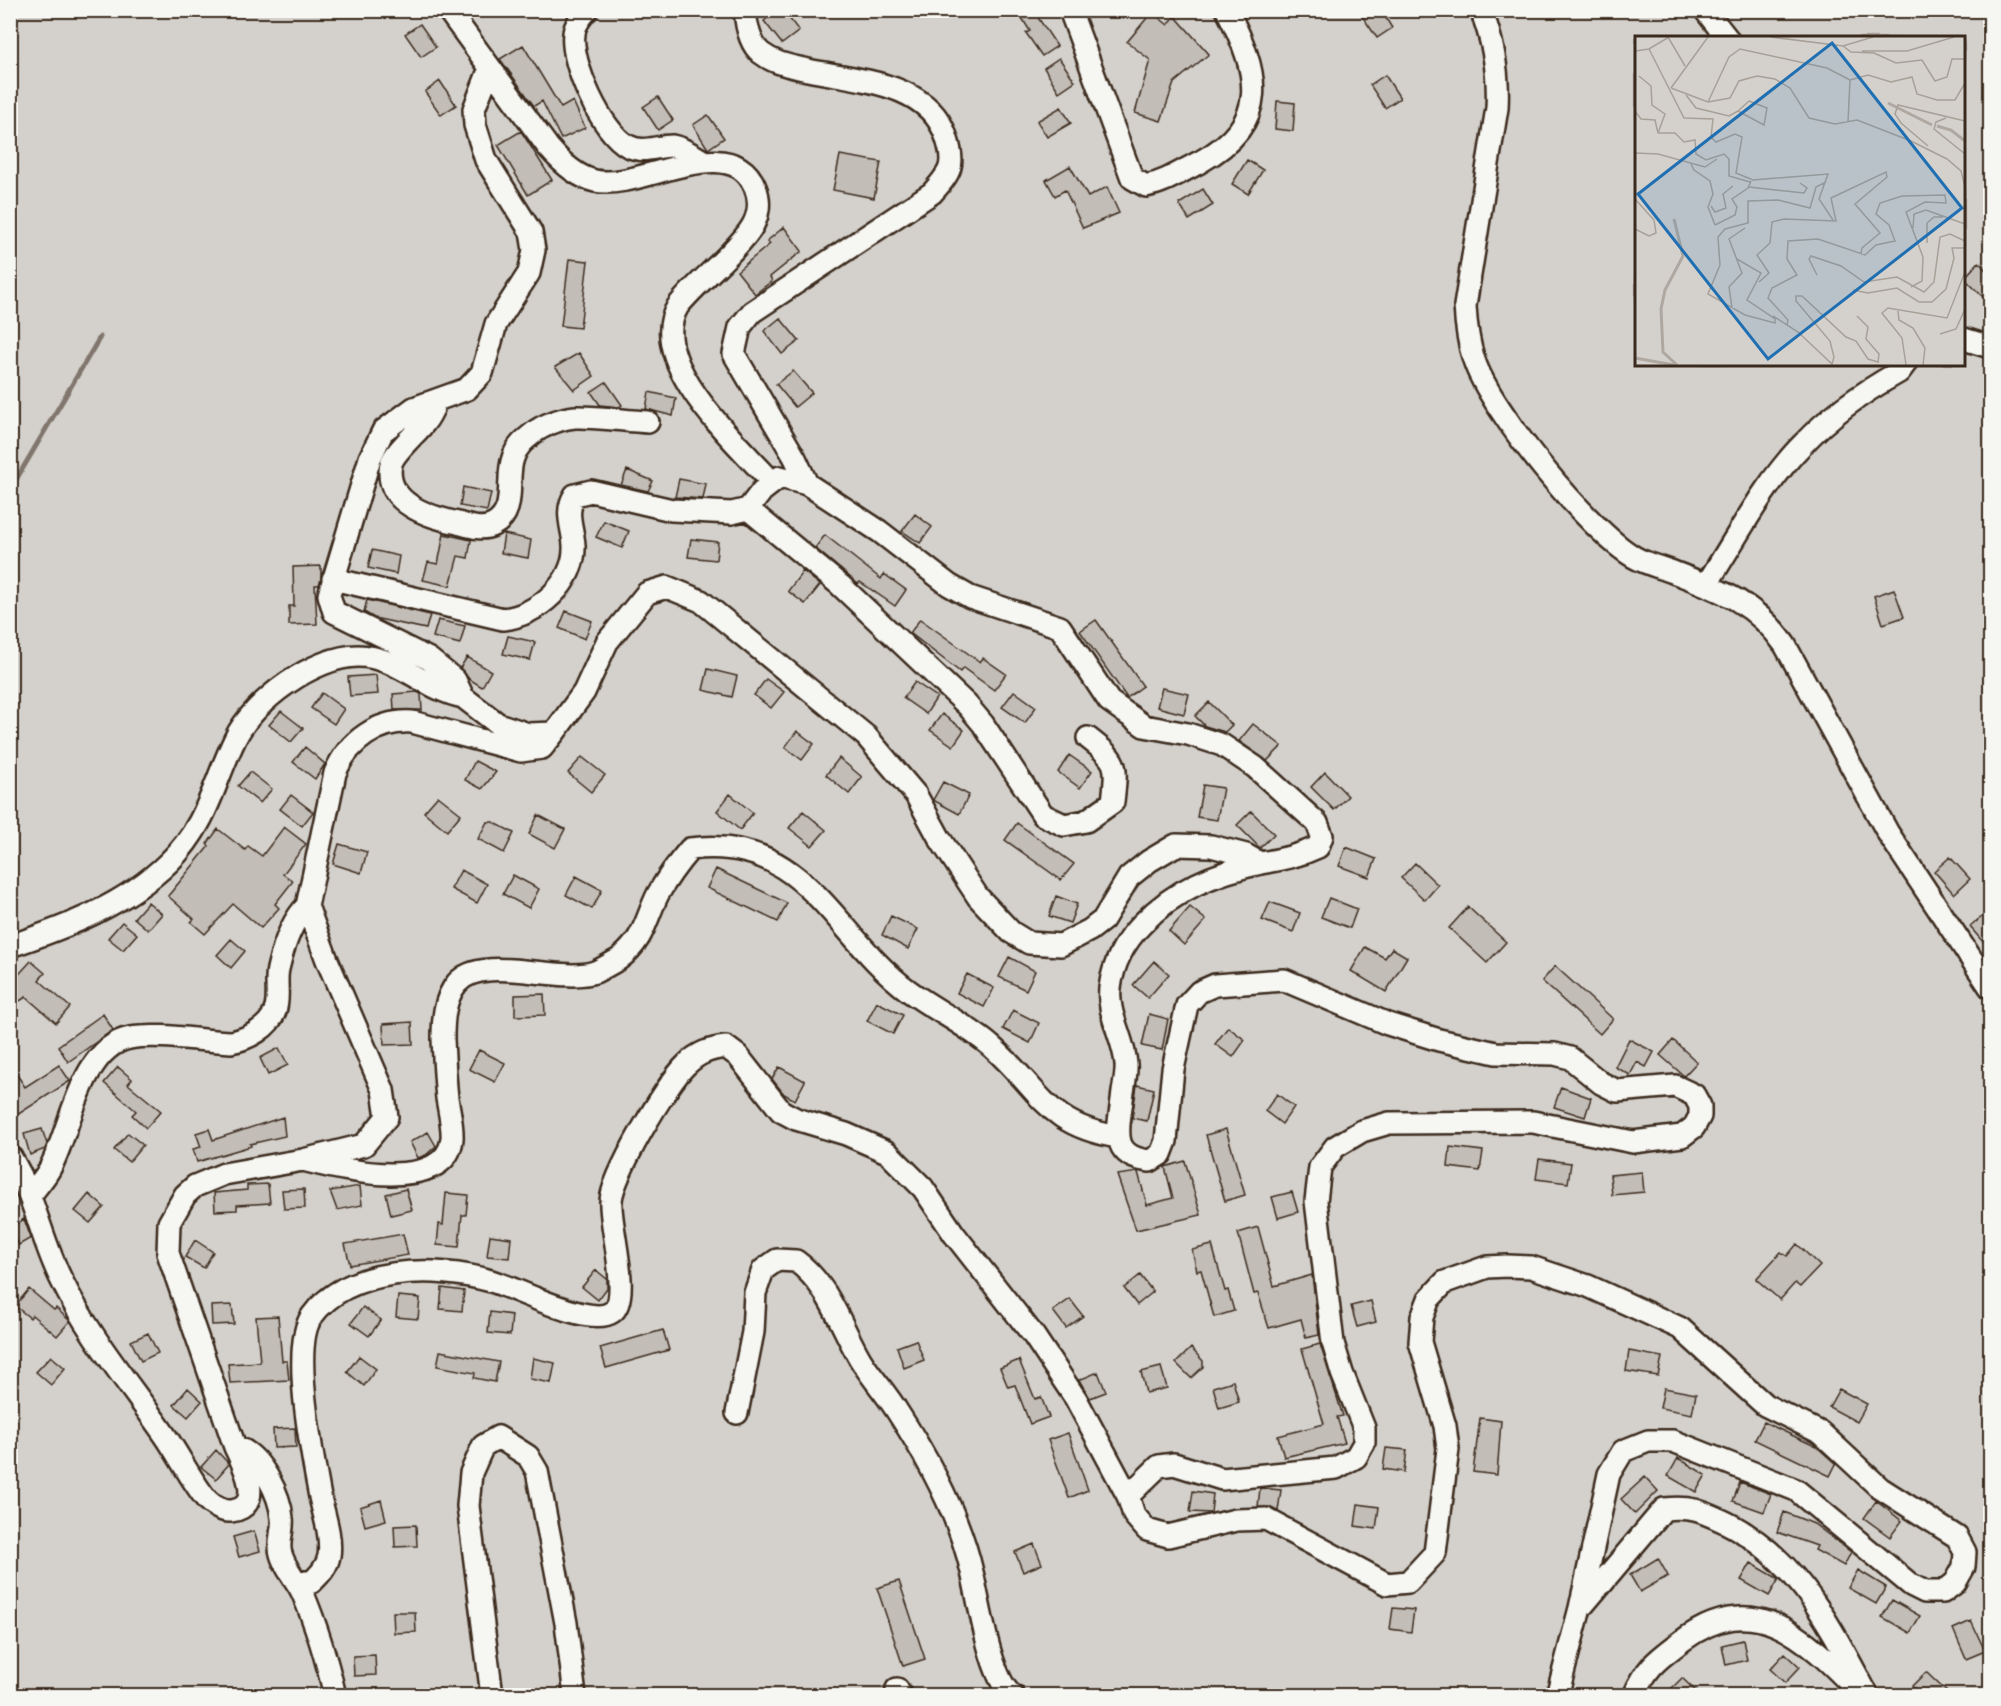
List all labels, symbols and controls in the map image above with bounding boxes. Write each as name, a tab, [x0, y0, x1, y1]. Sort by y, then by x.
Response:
inset map	[1635, 36, 1965, 366]

